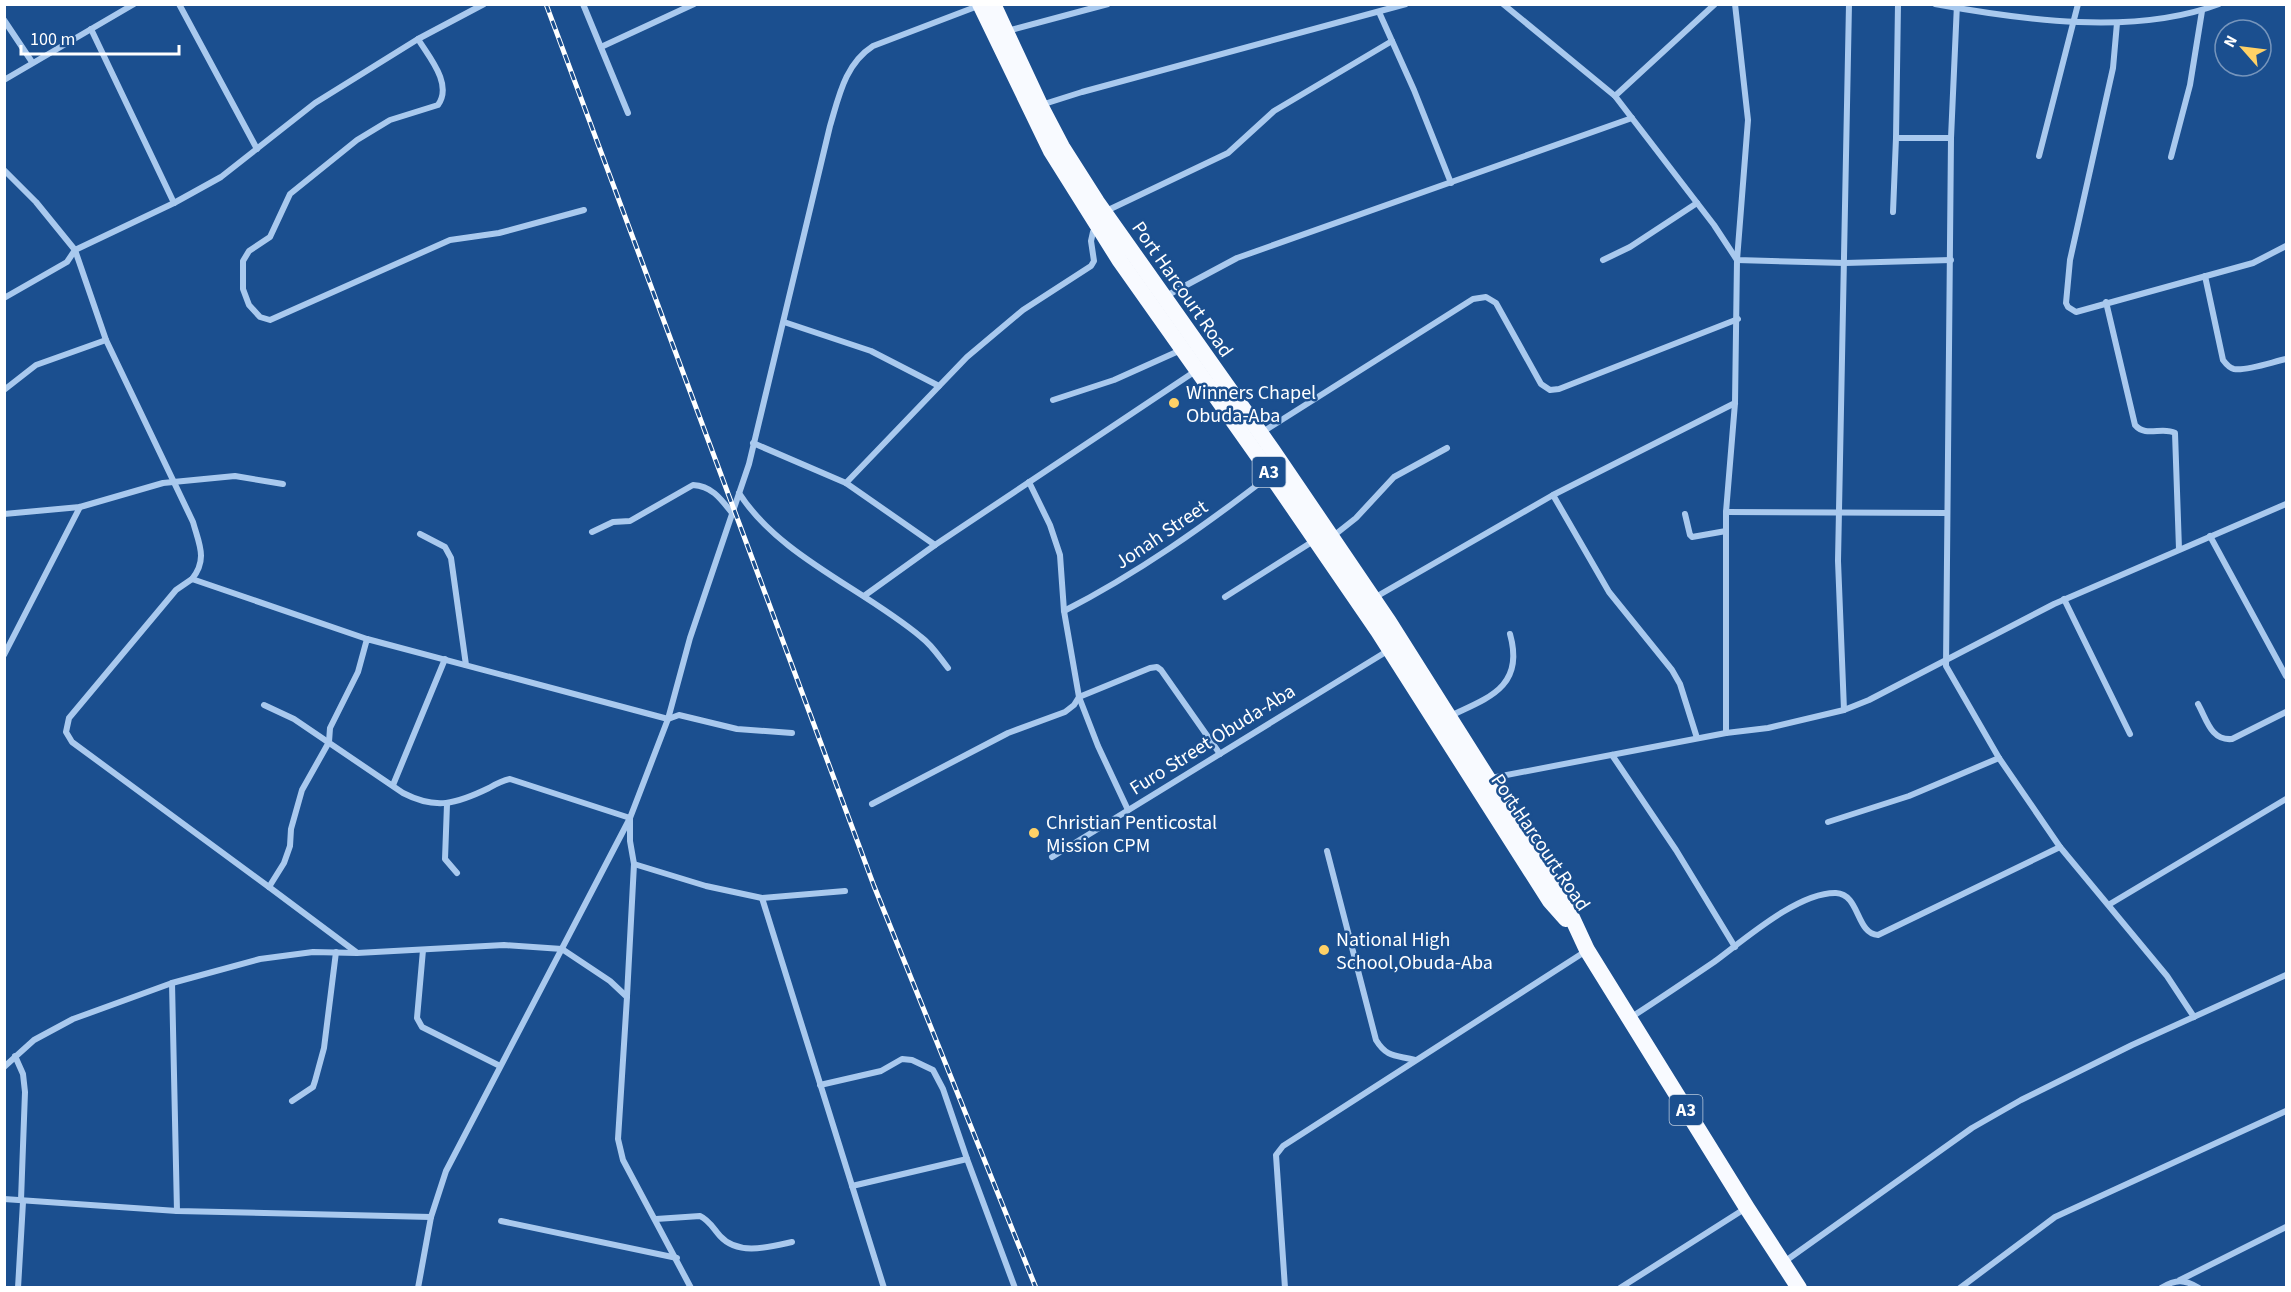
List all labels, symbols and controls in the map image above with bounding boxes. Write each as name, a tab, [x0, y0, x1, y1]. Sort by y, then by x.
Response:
scale bar	[21, 18, 178, 56]
north arrow	[2213, 18, 2273, 78]
text: 100 m	[30, 27, 75, 52]
text: N	[2218, 32, 2243, 51]
street label: Port Harcourt Road	[1125, 216, 1240, 363]
place label: Winners Chapel Obuda-Aba	[1186, 379, 1316, 430]
marker: Winners Chapel Obuda-Aba	[1167, 396, 1181, 410]
road number: A3	[1252, 457, 1286, 487]
street label: Jonah Street	[1110, 493, 1214, 576]
street label: Furo Street Obuda-Aba	[1124, 678, 1301, 802]
street label: Port Harcourt Road	[1484, 768, 1597, 917]
place label: Christian Penticostal Mission CPM	[1046, 809, 1217, 860]
marker: Christian Penticostal Mission CPM	[1027, 826, 1041, 840]
place label: National High School,Obuda-Aba	[1336, 926, 1493, 977]
marker: National High School,Obuda-Aba	[1317, 943, 1331, 957]
road number: A3	[1670, 1095, 1702, 1125]

